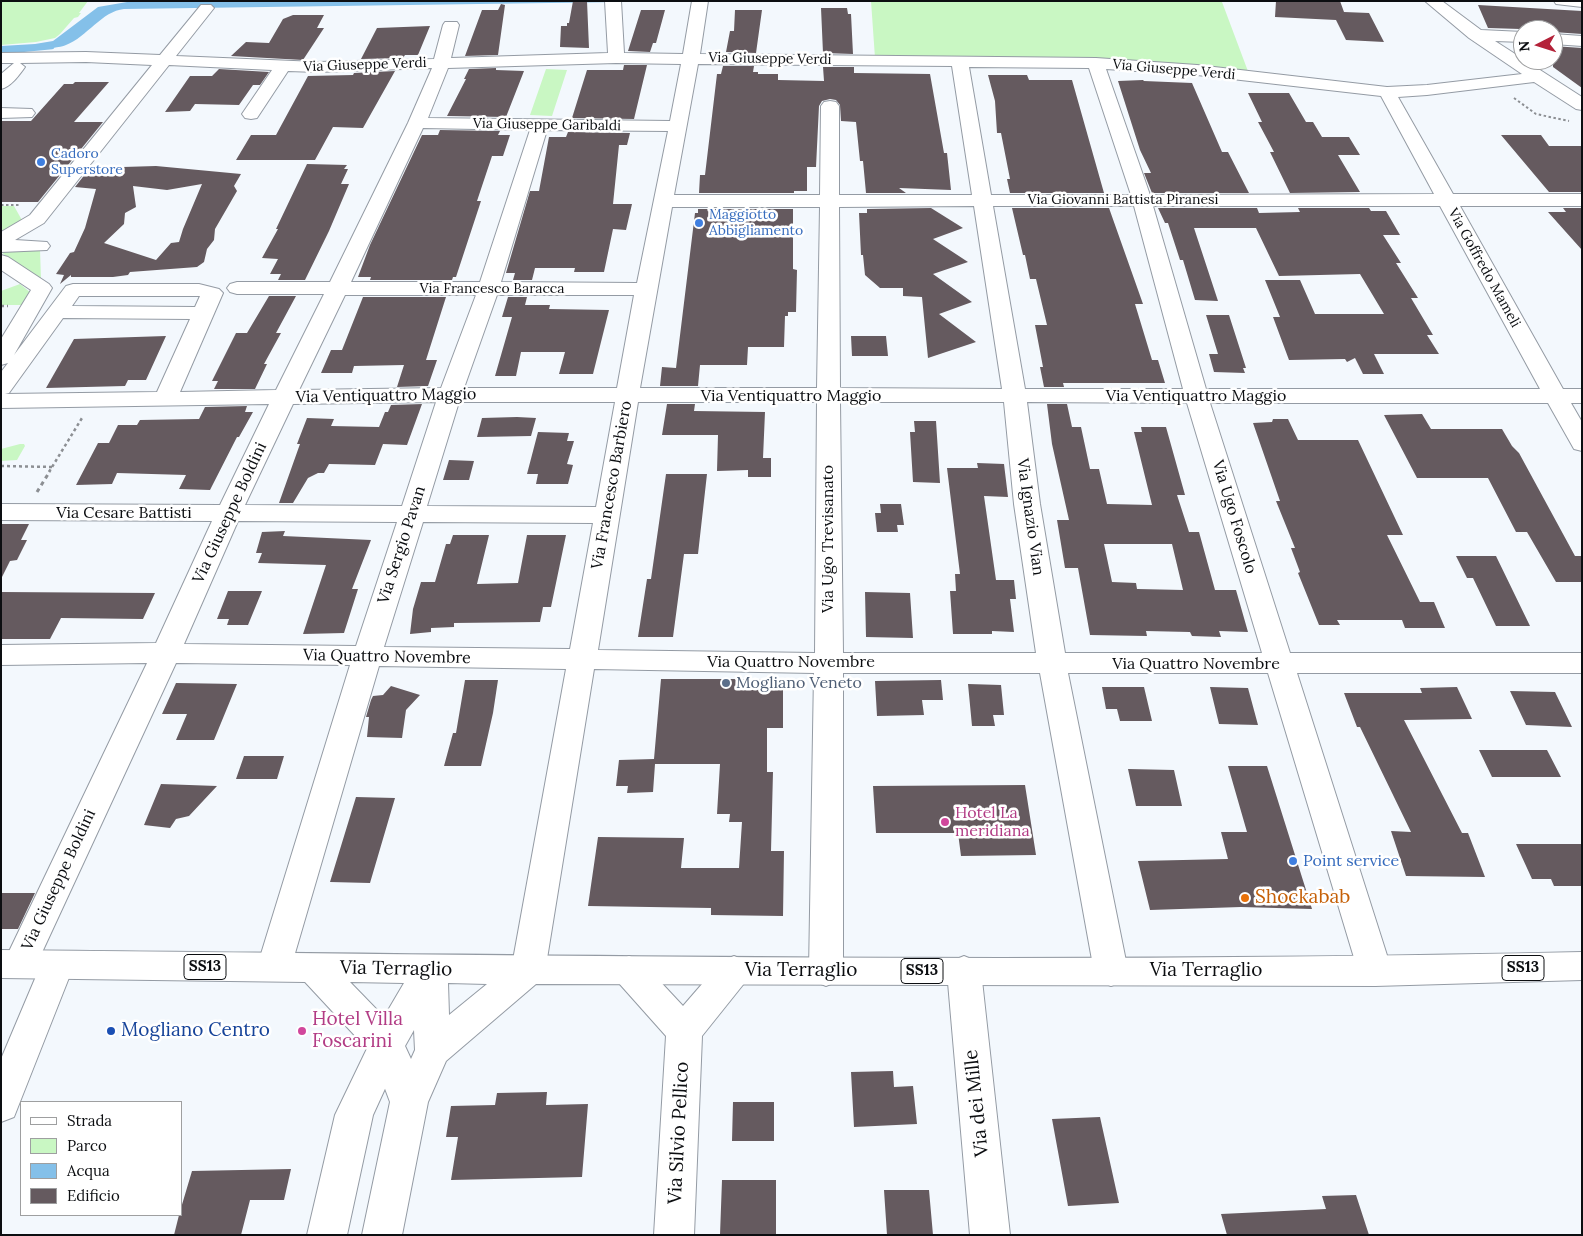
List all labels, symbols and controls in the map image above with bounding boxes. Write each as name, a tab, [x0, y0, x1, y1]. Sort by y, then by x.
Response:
north arrow	[1513, 20, 1563, 70]
text: N	[1515, 40, 1533, 52]
street label: Via Giuseppe Verdi	[708, 50, 832, 68]
street label: Via Giuseppe Verdi	[303, 54, 427, 76]
street label: Via Giuseppe Verdi	[1112, 56, 1236, 84]
street label: Via Giuseppe Garibaldi	[473, 115, 621, 135]
place label: Cadoro Superstore	[51, 146, 123, 178]
marker: Cadoro Superstore	[35, 156, 47, 168]
street label: Via Giovanni Battista Piranesi	[1028, 192, 1218, 208]
street label: Via Goffredo Mameli	[1444, 205, 1524, 331]
place label: Maggiotto Abbigliamento	[709, 207, 803, 240]
marker: Maggiotto Abbigliamento	[693, 217, 705, 229]
street label: Via Francesco Baracca	[420, 281, 564, 297]
street label: Via Ventiquattro Maggio	[296, 385, 476, 407]
street label: Via Ventiquattro Maggio	[701, 386, 881, 406]
street label: Via Ventiquattro Maggio	[1106, 386, 1286, 406]
street label: Via Francesco Barbiero	[588, 399, 636, 571]
street label: Via Giuseppe Boldini	[189, 439, 271, 587]
street label: Via Ignazio Vian	[1012, 457, 1048, 577]
street label: Via Ugo Foscolo	[1208, 458, 1260, 576]
street label: Via Ugo Trevisanato	[818, 465, 838, 613]
street label: Via Sergio Pavan	[374, 484, 430, 606]
street label: Via Cesare Battisti	[56, 503, 192, 523]
street label: Via Quattro Novembre	[303, 646, 471, 668]
street label: Via Quattro Novembre	[707, 652, 875, 672]
street label: Via Quattro Novembre	[1112, 654, 1280, 674]
place label: Mogliano Veneto	[736, 673, 862, 693]
marker: Mogliano Veneto	[720, 677, 732, 689]
place label: Hotel La meridiana	[955, 803, 1030, 841]
street label: Via Giuseppe Boldini	[18, 806, 100, 954]
marker: Hotel La meridiana	[939, 816, 951, 828]
place label: Point service	[1303, 851, 1399, 871]
marker: Point service	[1287, 855, 1299, 867]
place label: Shockabab	[1255, 887, 1350, 909]
marker: Shockabab	[1239, 892, 1251, 904]
road number: SS13	[184, 954, 226, 980]
road number: SS13	[1502, 956, 1544, 980]
street label: Via Terraglio	[340, 957, 452, 981]
road number: SS13	[901, 958, 943, 984]
street label: Via Terraglio	[745, 960, 857, 982]
street label: Via Terraglio	[1150, 960, 1262, 982]
place label: Hotel Villa Foscarini	[312, 1009, 403, 1053]
place label: Mogliano Centro	[121, 1020, 270, 1042]
marker: Mogliano Centro	[105, 1025, 117, 1037]
marker: Hotel Villa Foscarini	[296, 1025, 308, 1037]
street label: Via dei Mille	[960, 1048, 994, 1158]
street label: Via Silvio Pellico	[664, 1061, 694, 1205]
legend	[20, 1101, 182, 1216]
text: Strada	[67, 1111, 112, 1130]
text: Parco	[67, 1136, 107, 1155]
text: Acqua	[67, 1161, 110, 1180]
text: Edificio	[67, 1186, 120, 1205]

